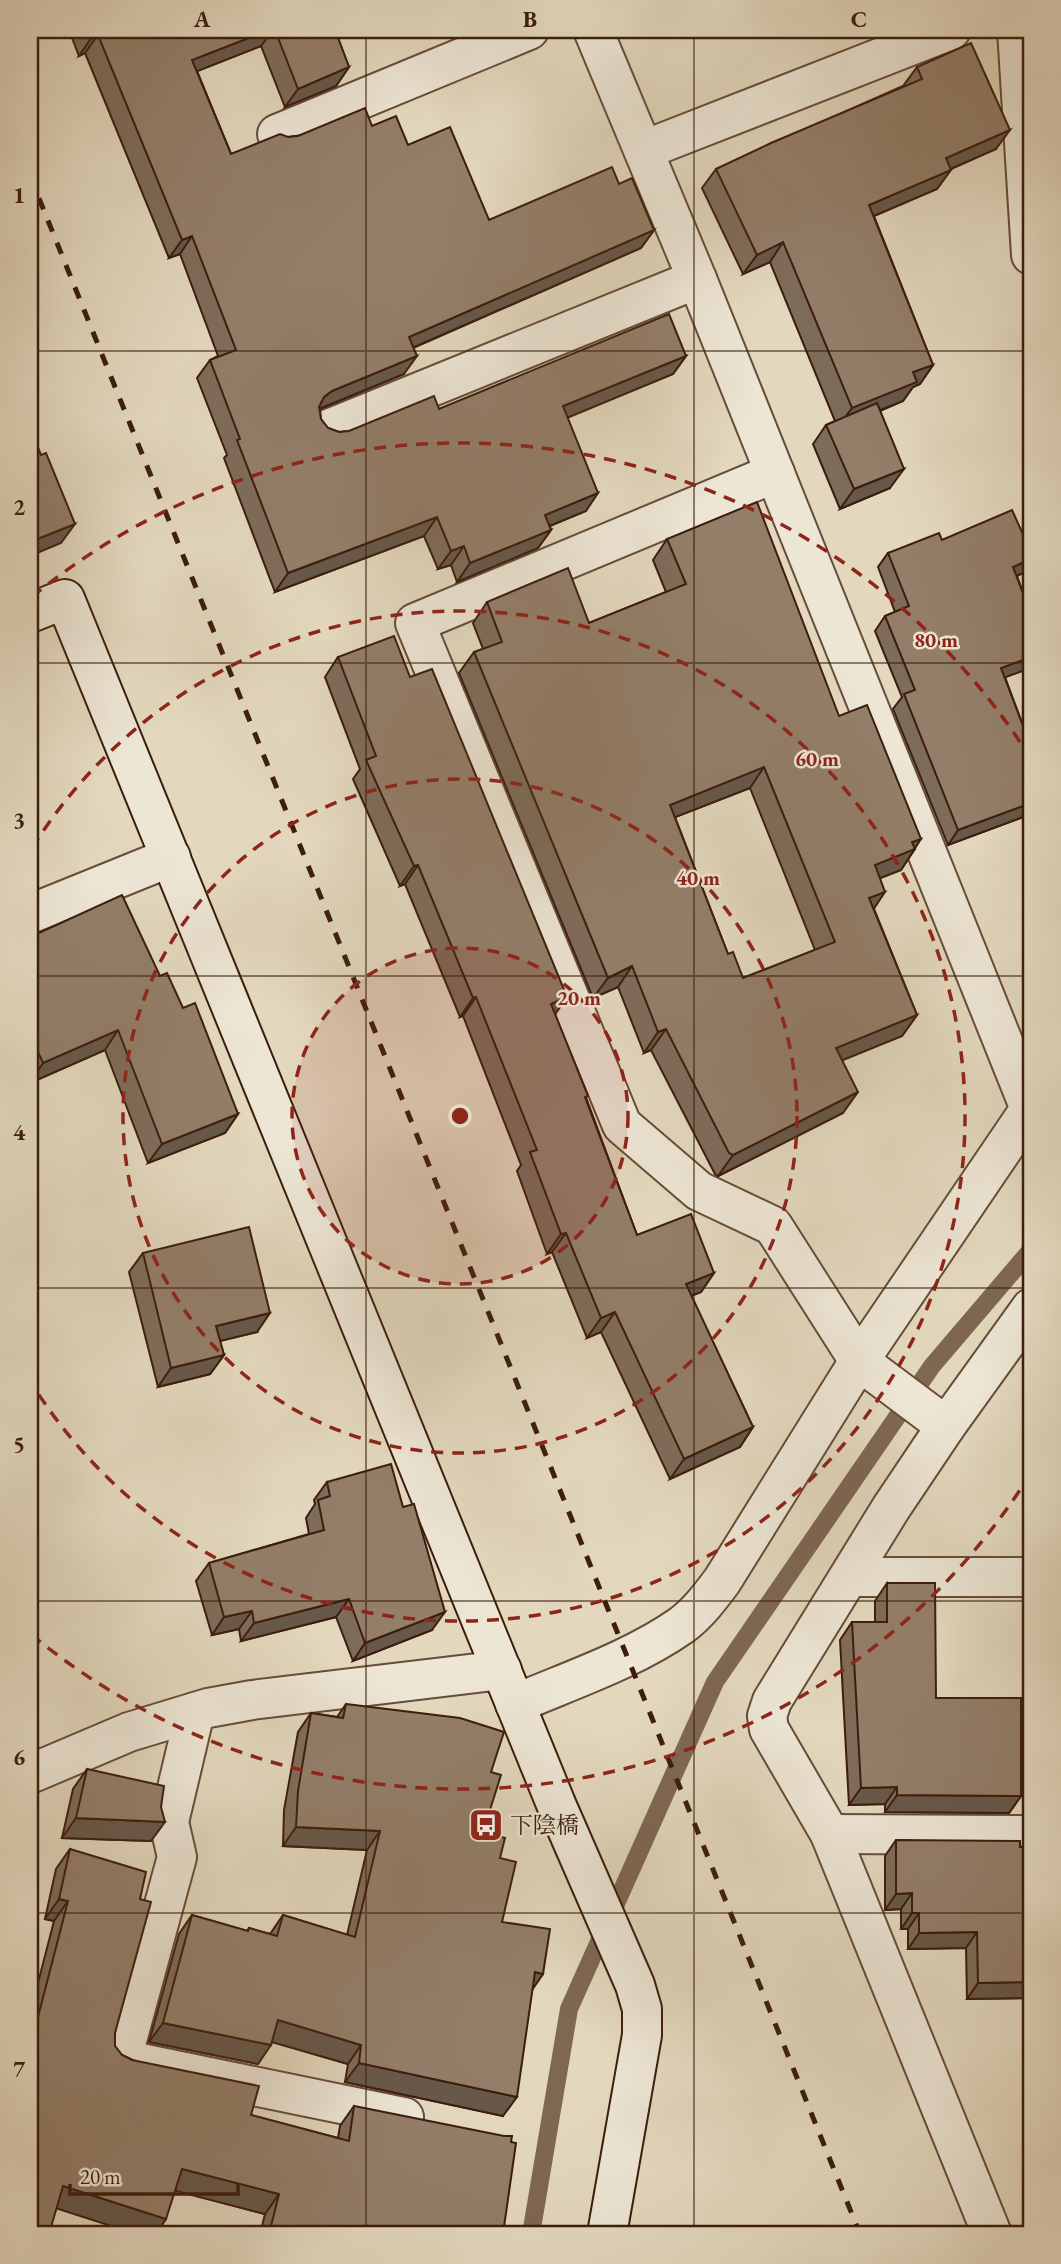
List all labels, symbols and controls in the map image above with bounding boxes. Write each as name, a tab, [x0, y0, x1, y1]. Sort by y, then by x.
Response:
text: A	[193, 4, 211, 34]
text: B	[523, 4, 537, 34]
text: C	[851, 4, 867, 34]
text: 1	[13, 180, 25, 210]
text: 2	[13, 492, 25, 522]
text: 80 m	[914, 626, 958, 653]
text: 60 m	[795, 745, 839, 772]
text: 3	[13, 805, 25, 835]
text: 40 m	[676, 864, 720, 891]
text: 20 m	[557, 984, 601, 1011]
centre of rings	[448, 1104, 472, 1128]
text: 4	[13, 1117, 26, 1147]
text: 5	[13, 1429, 25, 1459]
text: 6	[13, 1742, 25, 1772]
bus stop icon: 下陰橋	[467, 1806, 505, 1844]
place label: 下陰橋	[510, 1810, 579, 1840]
text: 7	[13, 2054, 26, 2084]
scale bar	[70, 2152, 238, 2196]
text: 20 m	[80, 2163, 121, 2190]

